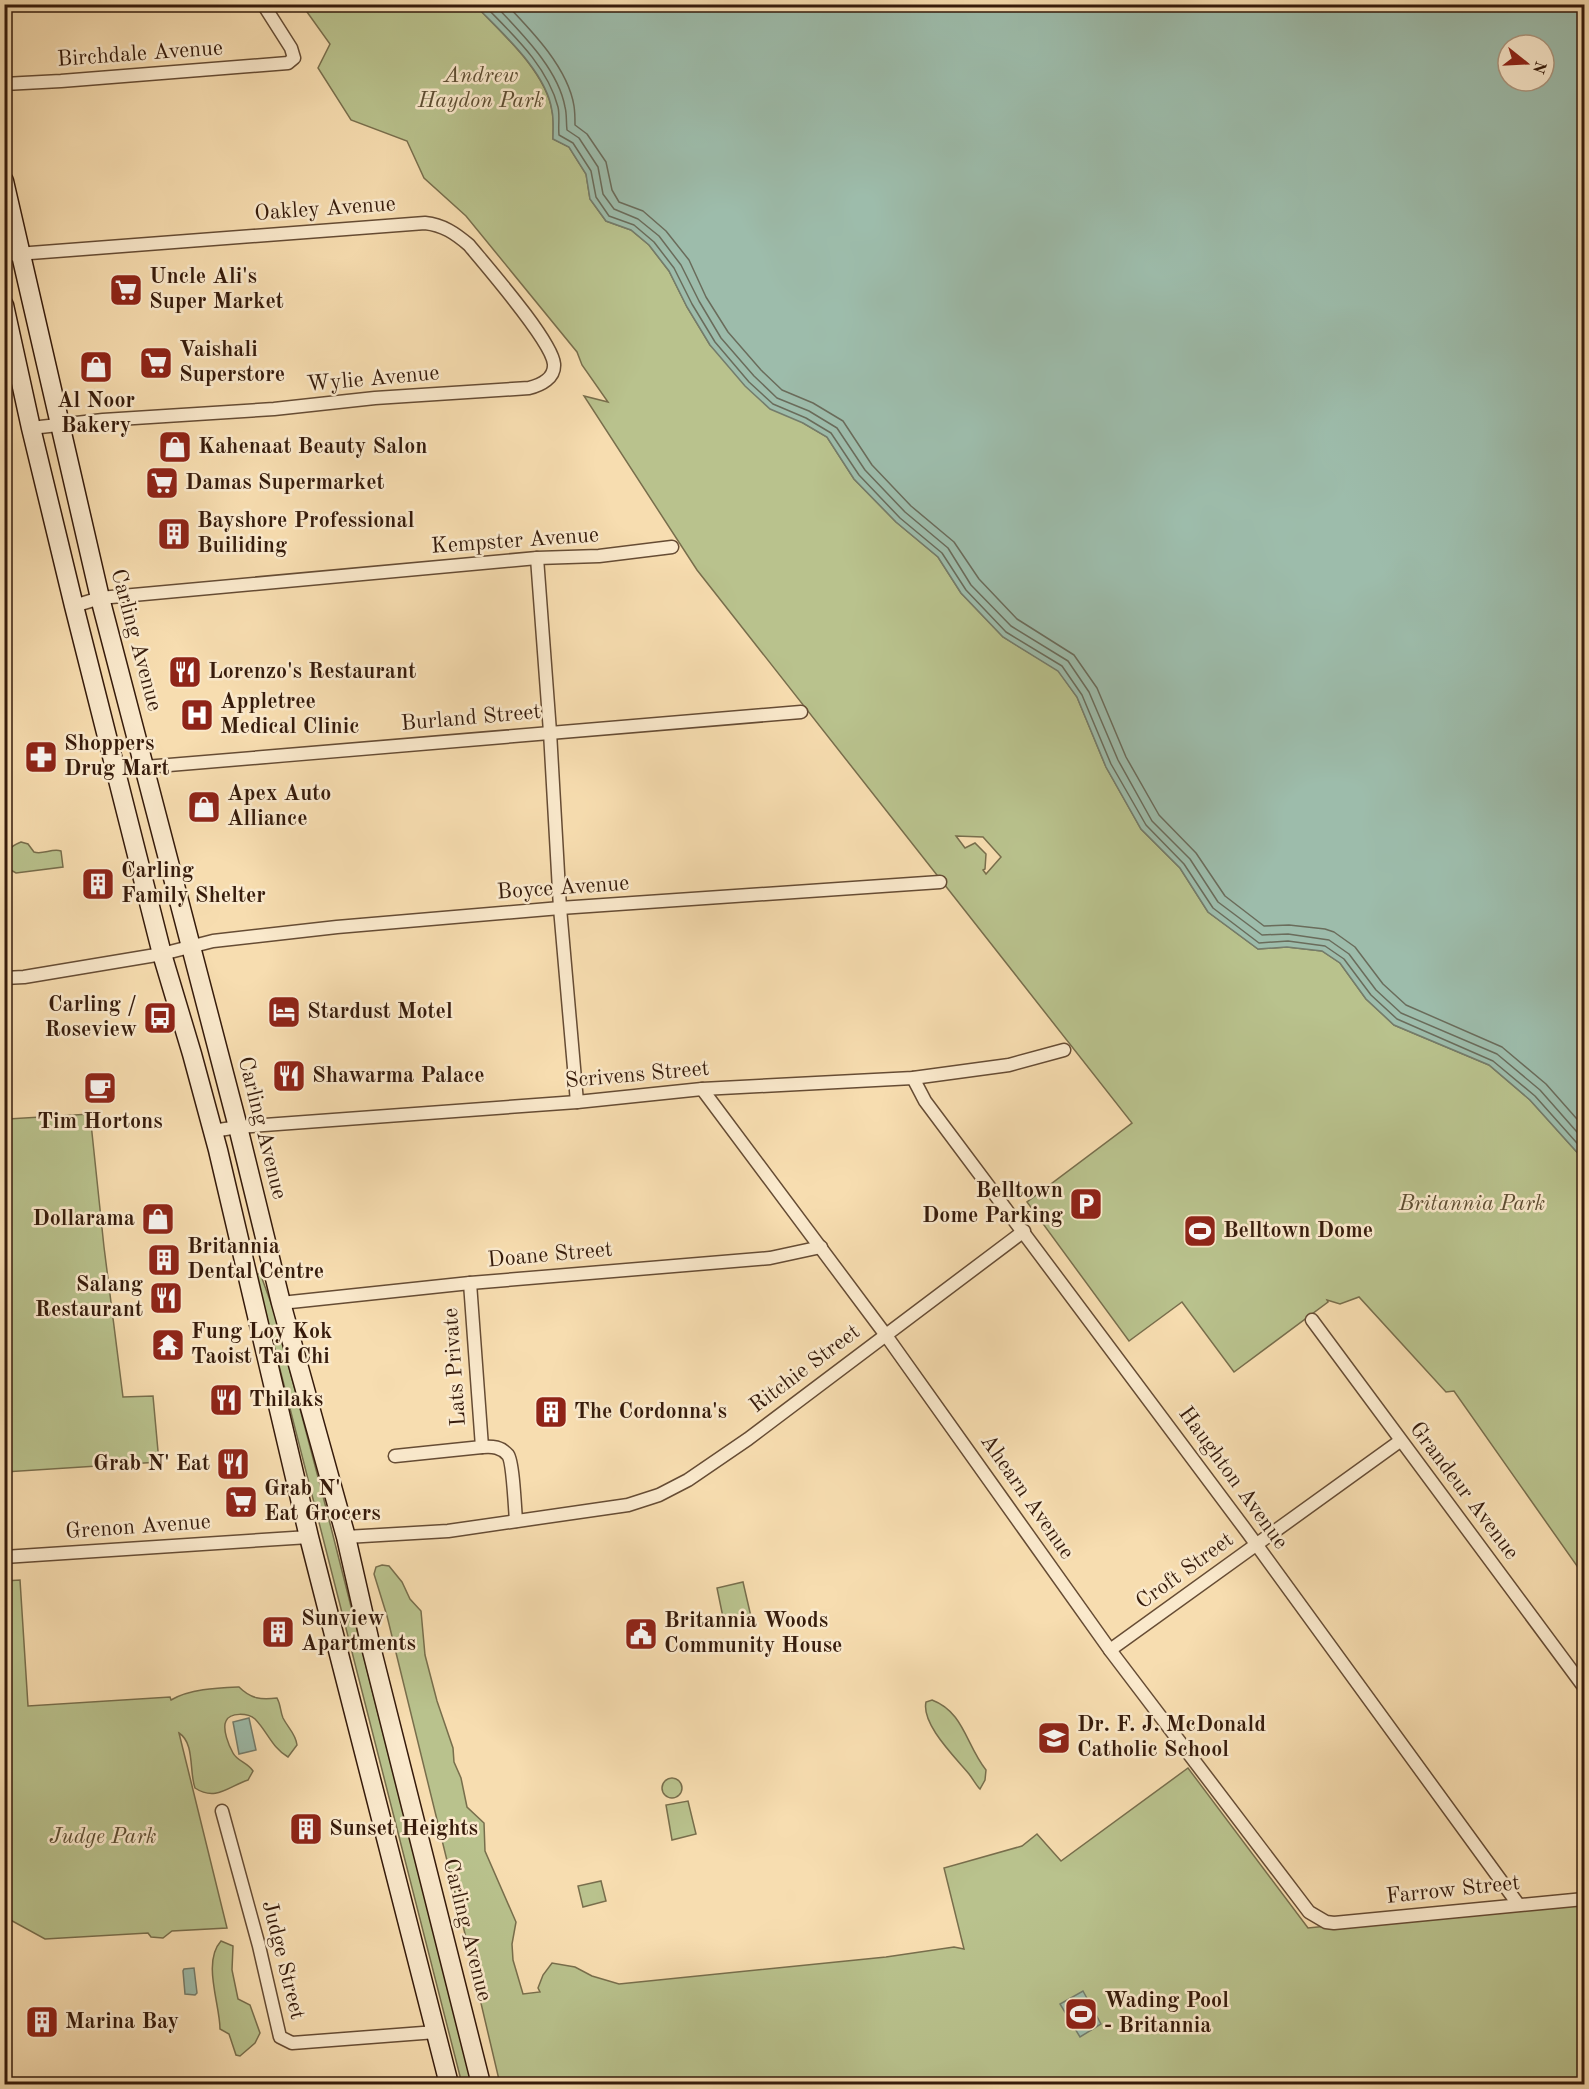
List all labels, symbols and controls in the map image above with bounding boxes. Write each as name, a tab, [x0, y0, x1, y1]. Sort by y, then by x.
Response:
north arrow	[1496, 33, 1556, 93]
street label: Birchdale Avenue	[56, 37, 224, 71]
text: N	[1529, 59, 1548, 76]
park label: Andrew Haydon Park	[417, 65, 545, 112]
street label: Oakley Avenue	[254, 193, 396, 225]
place label: Uncle Ali's Super Market	[149, 266, 284, 313]
supermarket icon: Uncle Ali's Super Market	[108, 272, 144, 308]
place label: Vaishali Superstore	[179, 339, 285, 386]
supermarket icon: Vaishali Superstore	[138, 345, 174, 381]
shop icon: Al Noor Bakery	[78, 349, 114, 385]
street label: Wylie Avenue	[306, 362, 440, 396]
place label: Al Noor Bakery	[57, 390, 135, 437]
shop icon: Kahenaat Beauty Salon	[157, 429, 193, 465]
place label: Kahenaat Beauty Salon	[198, 436, 427, 458]
supermarket icon: Damas Supermarket	[144, 465, 180, 501]
place label: Damas Supermarket	[185, 472, 385, 494]
place label: Bayshore Professional Builiding	[197, 510, 415, 557]
building icon: Bayshore Professional Builiding	[156, 516, 192, 552]
street label: Kempster Avenue	[430, 524, 600, 558]
street label: Carling Avenue	[106, 566, 166, 714]
restaurant icon: Lorenzo's Restaurant	[167, 654, 203, 690]
place label: Lorenzo's Restaurant	[208, 661, 416, 683]
place label: Appletree Medical Clinic	[220, 691, 360, 738]
hospital icon: Appletree Medical Clinic	[179, 697, 215, 733]
street label: Burland Street	[400, 701, 542, 735]
place label: Shoppers Drug Mart	[64, 733, 170, 780]
pharmacy icon: Shoppers Drug Mart	[23, 739, 59, 775]
place label: Apex Auto Alliance	[227, 783, 331, 830]
shop icon: Apex Auto Alliance	[186, 789, 222, 825]
place label: Carling Family Shelter	[121, 860, 266, 907]
building icon: Carling Family Shelter	[80, 866, 116, 902]
street label: Boyce Avenue	[496, 872, 630, 904]
place label: Carling / Roseview	[44, 994, 137, 1041]
hotel icon: Stardust Motel	[266, 994, 302, 1030]
bus stop icon: Carling / Roseview	[142, 1000, 178, 1036]
place label: Stardust Motel	[307, 1001, 453, 1023]
street label: Carling Avenue	[234, 1054, 290, 1202]
restaurant icon: Shawarma Palace	[271, 1058, 307, 1094]
street label: Scrivens Street	[564, 1058, 710, 1092]
place label: Shawarma Palace	[312, 1065, 485, 1087]
cafe icon: Tim Hortons	[82, 1070, 118, 1106]
place label: Tim Hortons	[37, 1111, 163, 1133]
place label: Belltown Dome Parking	[922, 1180, 1063, 1227]
parking icon: Belltown Dome Parking	[1068, 1186, 1104, 1222]
park label: Britannia Park	[1398, 1193, 1546, 1215]
shop icon: Dollarama	[140, 1201, 176, 1237]
place label: Dollarama	[32, 1208, 135, 1230]
sports icon: Belltown Dome	[1182, 1213, 1218, 1249]
place label: Belltown Dome	[1223, 1220, 1373, 1242]
place label: Britannia Dental Centre	[187, 1236, 324, 1283]
street label: Doane Street	[487, 1239, 613, 1271]
building icon: Britannia Dental Centre	[146, 1242, 182, 1278]
place label: Salang Restaurant	[35, 1274, 143, 1321]
restaurant icon: Salang Restaurant	[148, 1280, 184, 1316]
street label: Lats Private	[440, 1307, 470, 1427]
place label: Fung Loy Kok Taoist Tai Chi	[191, 1321, 332, 1368]
street label: Ritchie Street	[746, 1321, 864, 1417]
temple icon: Fung Loy Kok Taoist Tai Chi	[150, 1327, 186, 1363]
restaurant icon: Thilaks	[208, 1382, 244, 1418]
place label: Thilaks	[249, 1389, 323, 1411]
building icon: The Cordonna's	[533, 1394, 569, 1430]
place label: The Cordonna's	[574, 1401, 727, 1423]
street label: Haughton Avenue	[1174, 1403, 1292, 1553]
street label: Grandeur Avenue	[1405, 1418, 1523, 1564]
street label: Ahearn Avenue	[976, 1431, 1078, 1563]
restaurant icon: Grab N' Eat	[215, 1446, 251, 1482]
place label: Grab N' Eat	[93, 1453, 210, 1475]
place label: Grab N' Eat Grocers	[264, 1478, 381, 1525]
supermarket icon: Grab N' Eat Grocers	[223, 1484, 259, 1520]
street label: Grenon Avenue	[65, 1511, 211, 1543]
street label: Croft Street	[1132, 1529, 1238, 1613]
place label: Sunview Apartments	[301, 1608, 416, 1655]
place label: Britannia Woods Community House	[664, 1610, 843, 1657]
building icon: Sunview Apartments	[260, 1614, 296, 1650]
public building icon: Britannia Woods Community House	[623, 1616, 659, 1652]
place label: Dr. F. J. McDonald Catholic School	[1077, 1714, 1266, 1761]
school or university icon: Dr. F. J. McDonald Catholic School	[1036, 1720, 1072, 1756]
building icon: Sunset Heights	[288, 1811, 324, 1847]
place label: Sunset Heights	[329, 1818, 478, 1840]
park label: Judge Park	[49, 1826, 157, 1848]
street label: Carling Avenue	[439, 1856, 495, 2004]
street label: Farrow Street	[1385, 1872, 1521, 1908]
street label: Judge Street	[258, 1898, 308, 2022]
place label: Wading Pool - Britannia	[1104, 1990, 1229, 2037]
sports icon: Wading Pool - Britannia	[1063, 1996, 1099, 2032]
building icon: Marina Bay	[24, 2004, 60, 2040]
place label: Marina Bay	[65, 2011, 179, 2033]

